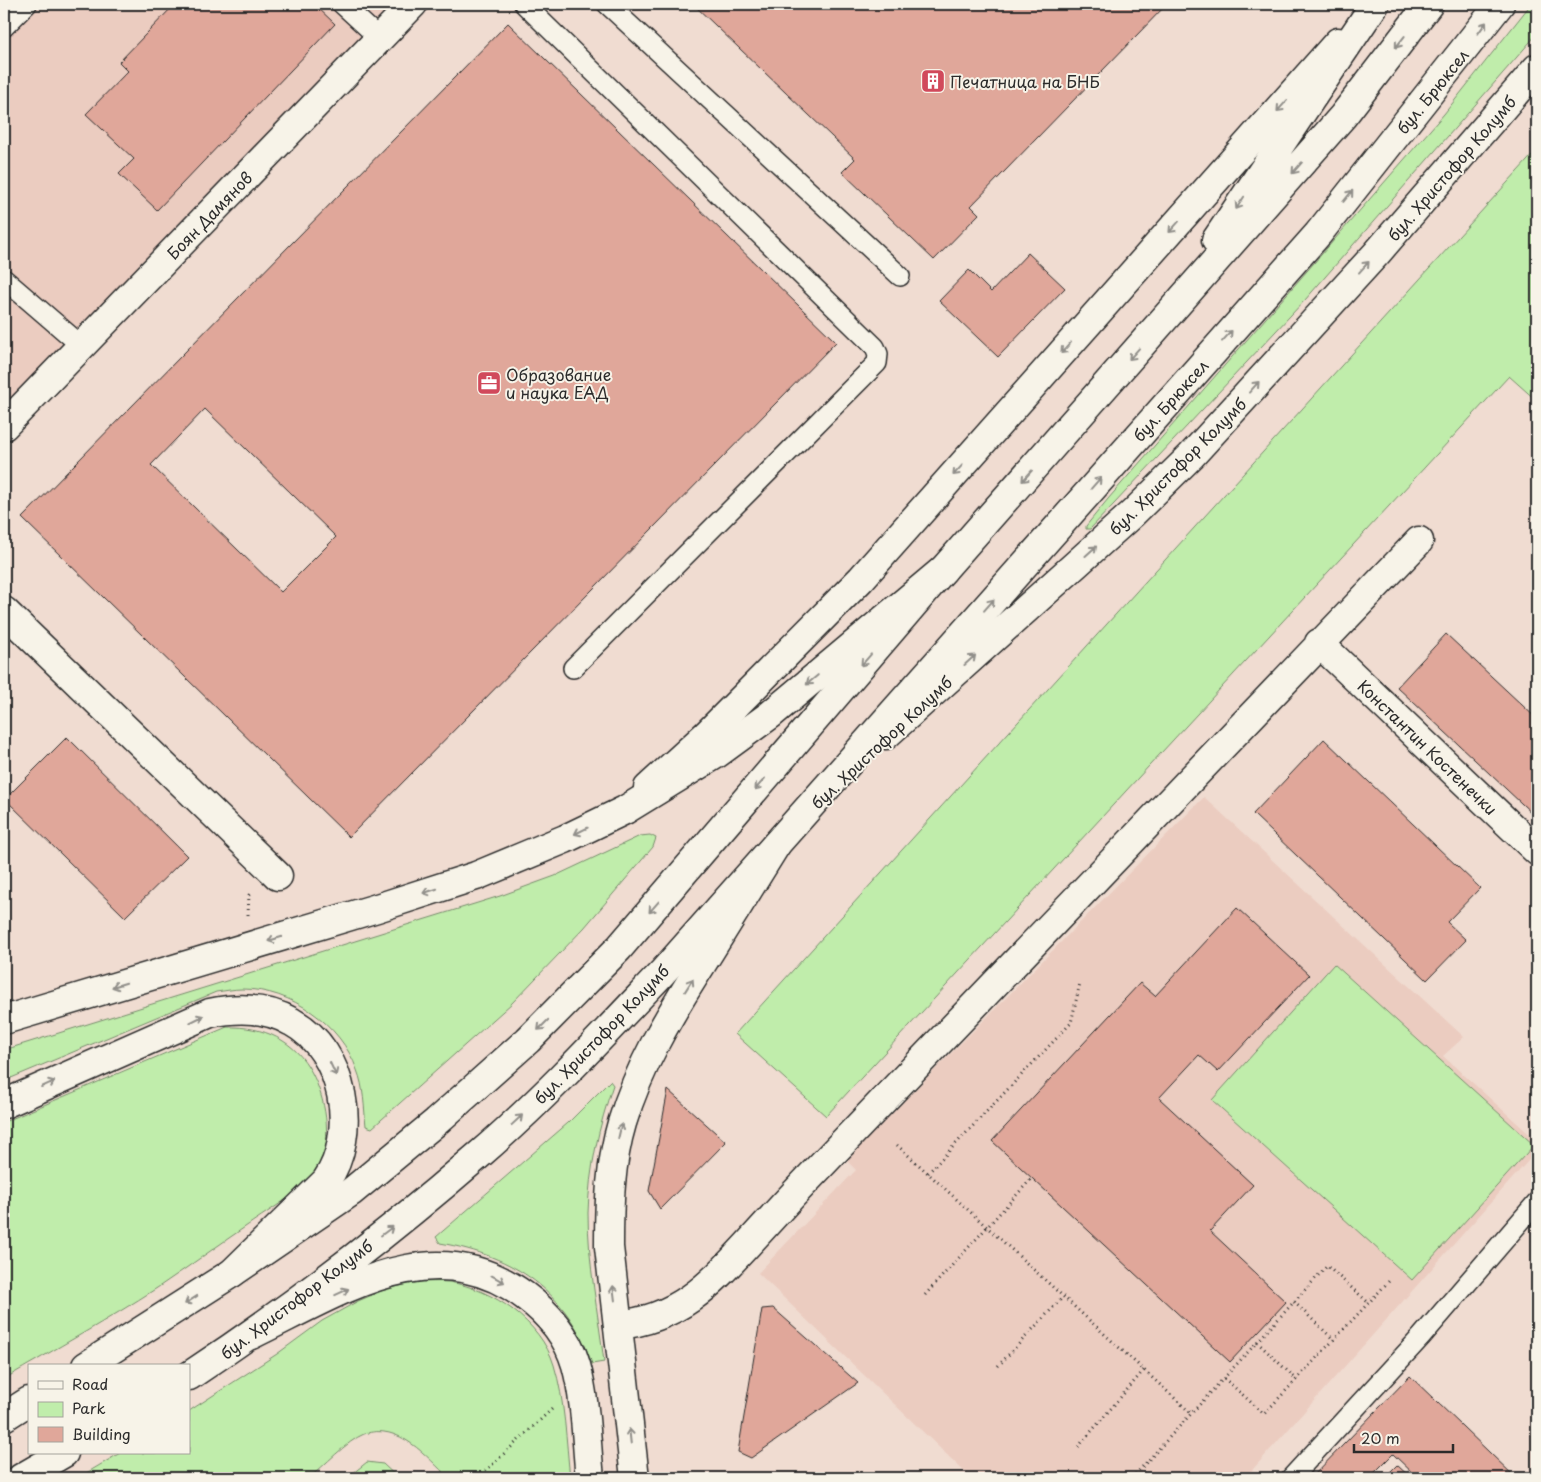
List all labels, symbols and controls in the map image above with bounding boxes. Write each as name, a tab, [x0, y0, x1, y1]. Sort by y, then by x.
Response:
one-way arrow	[1477, 21, 1487, 35]
one-way arrow	[1394, 35, 1405, 48]
street label: бул. Брюксел	[1390, 43, 1474, 139]
building icon: Печатница на БНБ	[920, 68, 946, 94]
place label: Печатница на БНБ	[950, 69, 1100, 93]
street label: бул. Христофор Колумб	[1381, 90, 1521, 246]
one-way arrow	[1276, 99, 1288, 112]
one-way arrow	[1291, 162, 1303, 175]
street label: Боян Дамянов	[161, 166, 257, 264]
one-way arrow	[1343, 189, 1353, 203]
one-way arrow	[1234, 196, 1244, 210]
one-way arrow	[1169, 220, 1180, 233]
one-way arrow	[1358, 260, 1370, 273]
one-way arrow	[1221, 330, 1232, 343]
one-way arrow	[1060, 342, 1072, 355]
one-way arrow	[1129, 347, 1140, 360]
street label: бул. Брюксел	[1127, 354, 1213, 446]
place label: Образование и наука ЕАД	[506, 362, 611, 404]
office icon: Образование и наука ЕАД	[476, 370, 502, 396]
one-way arrow	[1249, 380, 1260, 393]
street label: бул. Христофор Колумб	[1103, 391, 1252, 540]
one-way arrow	[952, 463, 964, 476]
one-way arrow	[1021, 469, 1033, 482]
one-way arrow	[1090, 477, 1102, 490]
one-way arrow	[1084, 546, 1097, 557]
one-way arrow	[983, 599, 995, 612]
one-way arrow	[860, 654, 871, 667]
one-way arrow	[963, 654, 976, 666]
street label: бул. Христофор Колумб	[805, 669, 958, 814]
street label: Константин Костенечки	[1353, 674, 1503, 820]
one-way arrow	[806, 675, 819, 686]
one-way arrow	[754, 777, 766, 790]
one-way arrow	[574, 827, 589, 836]
one-way arrow	[423, 887, 439, 896]
one-way arrow	[649, 900, 660, 913]
one-way arrow	[267, 934, 283, 944]
street label: бул. Христофор Колумб	[528, 958, 675, 1109]
one-way arrow	[683, 978, 694, 992]
one-way arrow	[112, 981, 128, 991]
one-way arrow	[189, 1014, 204, 1023]
one-way arrow	[536, 1019, 549, 1031]
one-way arrow	[328, 1061, 338, 1076]
one-way arrow	[40, 1079, 55, 1089]
one-way arrow	[510, 1114, 523, 1126]
one-way arrow	[616, 1124, 625, 1140]
one-way arrow	[380, 1226, 394, 1236]
street label: бул. Христофор Колумб	[215, 1233, 378, 1364]
one-way arrow	[491, 1274, 505, 1284]
one-way arrow	[609, 1285, 619, 1301]
one-way arrow	[335, 1286, 350, 1296]
one-way arrow	[184, 1295, 198, 1305]
legend	[28, 1364, 190, 1454]
text: Road	[72, 1372, 108, 1395]
text: Park	[72, 1396, 106, 1419]
text: Building	[72, 1422, 131, 1445]
scale bar	[1354, 1422, 1452, 1454]
text: 20 m	[1361, 1426, 1400, 1449]
one-way arrow	[625, 1428, 635, 1444]

